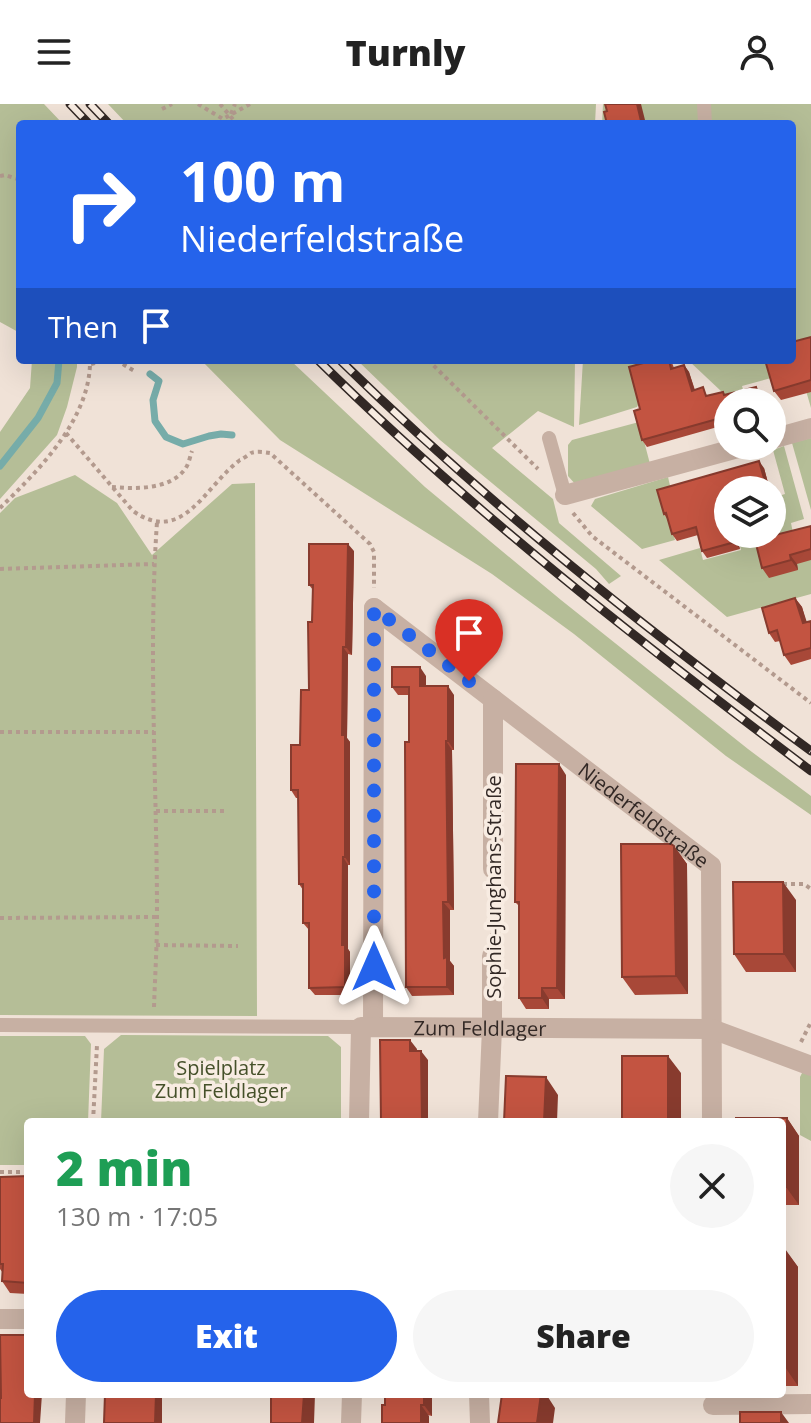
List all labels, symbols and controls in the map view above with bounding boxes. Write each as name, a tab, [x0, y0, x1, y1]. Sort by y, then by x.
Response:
text: Turnly	[346, 28, 466, 77]
icon: menu	[32, 30, 76, 74]
icon: person	[735, 30, 779, 74]
text: 100 m	[180, 142, 346, 218]
icon: right	[48, 152, 152, 256]
text: Niederfeldstraße	[180, 214, 464, 263]
icon: arrive	[134, 304, 178, 348]
text: Then	[48, 306, 118, 347]
map controls	[714, 388, 786, 548]
button: search	[714, 388, 786, 460]
button: layers	[714, 476, 786, 548]
pin	[435, 599, 503, 681]
icon: arrive	[447, 611, 491, 655]
street label: Niederfeldstraße	[573, 756, 715, 873]
street label: Sophie-Junghans-Straße	[480, 775, 507, 999]
position arrow	[332, 925, 416, 1009]
street label: Zum Feldlager	[414, 1014, 546, 1042]
park label: Spielplatz Zum Feldlager	[155, 1054, 287, 1104]
text: 2 min	[56, 1135, 192, 1200]
button: close	[670, 1144, 754, 1228]
text: 130 m · 17:05	[56, 1198, 218, 1234]
button: Exit	[56, 1290, 397, 1382]
button: Share	[413, 1290, 754, 1382]

